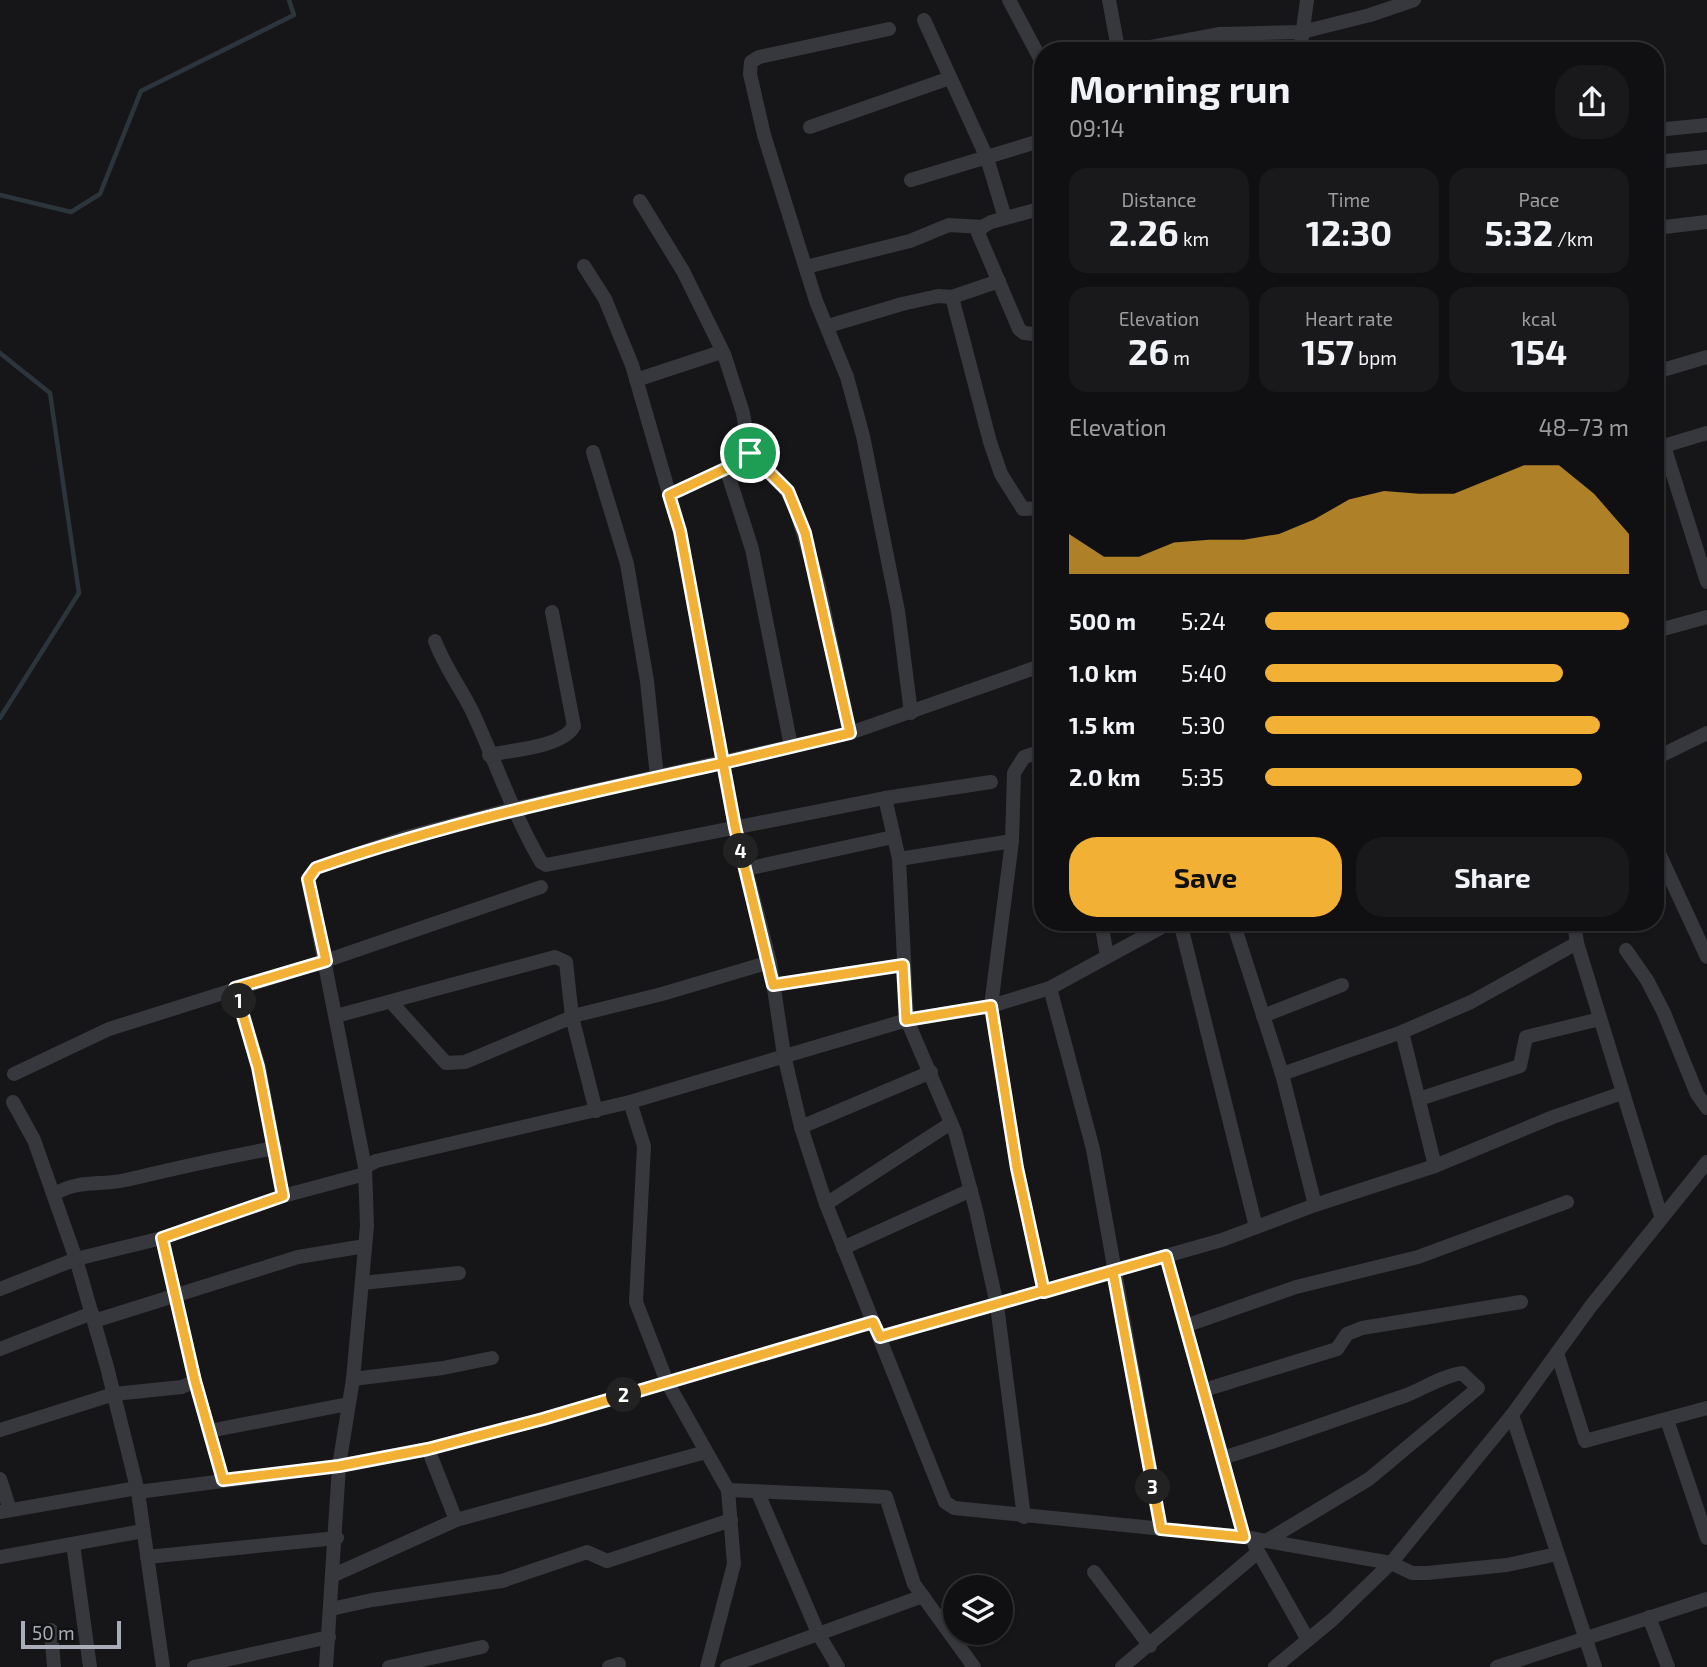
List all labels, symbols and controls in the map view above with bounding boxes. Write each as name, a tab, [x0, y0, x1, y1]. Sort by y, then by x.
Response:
text: Morning run	[1069, 65, 1290, 111]
button: share	[1555, 65, 1629, 139]
text: 09:14	[1069, 114, 1125, 142]
text: Distance	[1121, 188, 1197, 211]
text: Time	[1328, 188, 1370, 211]
text: Pace	[1519, 188, 1559, 211]
text: 2.26	[1109, 211, 1179, 253]
text: 12:30	[1306, 211, 1392, 253]
text: 5:32	[1485, 211, 1553, 253]
text: km	[1179, 227, 1209, 250]
text: /km	[1553, 227, 1593, 250]
text: Elevation	[1119, 307, 1199, 330]
text: Heart rate	[1305, 307, 1393, 330]
text: kcal	[1522, 307, 1556, 330]
text: 26	[1128, 330, 1169, 372]
text: 157	[1301, 330, 1354, 372]
text: 154	[1511, 330, 1567, 372]
text: m	[1169, 346, 1190, 369]
text: bpm	[1354, 346, 1397, 369]
text: Elevation	[1069, 413, 1167, 441]
text: 48–73 m	[1538, 413, 1629, 441]
pin	[720, 423, 780, 483]
icon: arrive	[731, 434, 769, 472]
text: 500 m	[1069, 607, 1136, 635]
text: 5:24	[1181, 607, 1226, 635]
text: 1.0 km	[1069, 659, 1137, 687]
text: 5:40	[1181, 659, 1227, 687]
text: 1.5 km	[1069, 711, 1135, 739]
text: 5:30	[1181, 711, 1225, 739]
text: 2.0 km	[1069, 763, 1141, 791]
text: 5:35	[1181, 763, 1224, 791]
pin: 4	[724, 834, 758, 868]
button: Save	[1069, 837, 1342, 917]
button: Share	[1356, 837, 1629, 917]
text: 4	[734, 839, 747, 862]
pin: 1	[222, 984, 256, 1018]
text: 1	[234, 989, 243, 1012]
pin: 2	[606, 1378, 642, 1412]
text: 2	[618, 1383, 629, 1406]
pin: 3	[1136, 1470, 1170, 1504]
text: 3	[1147, 1475, 1158, 1498]
map controls	[943, 1575, 1013, 1645]
button: layers	[943, 1575, 1013, 1645]
scale bar	[21, 1618, 121, 1650]
text: 50 m	[32, 1621, 75, 1644]

